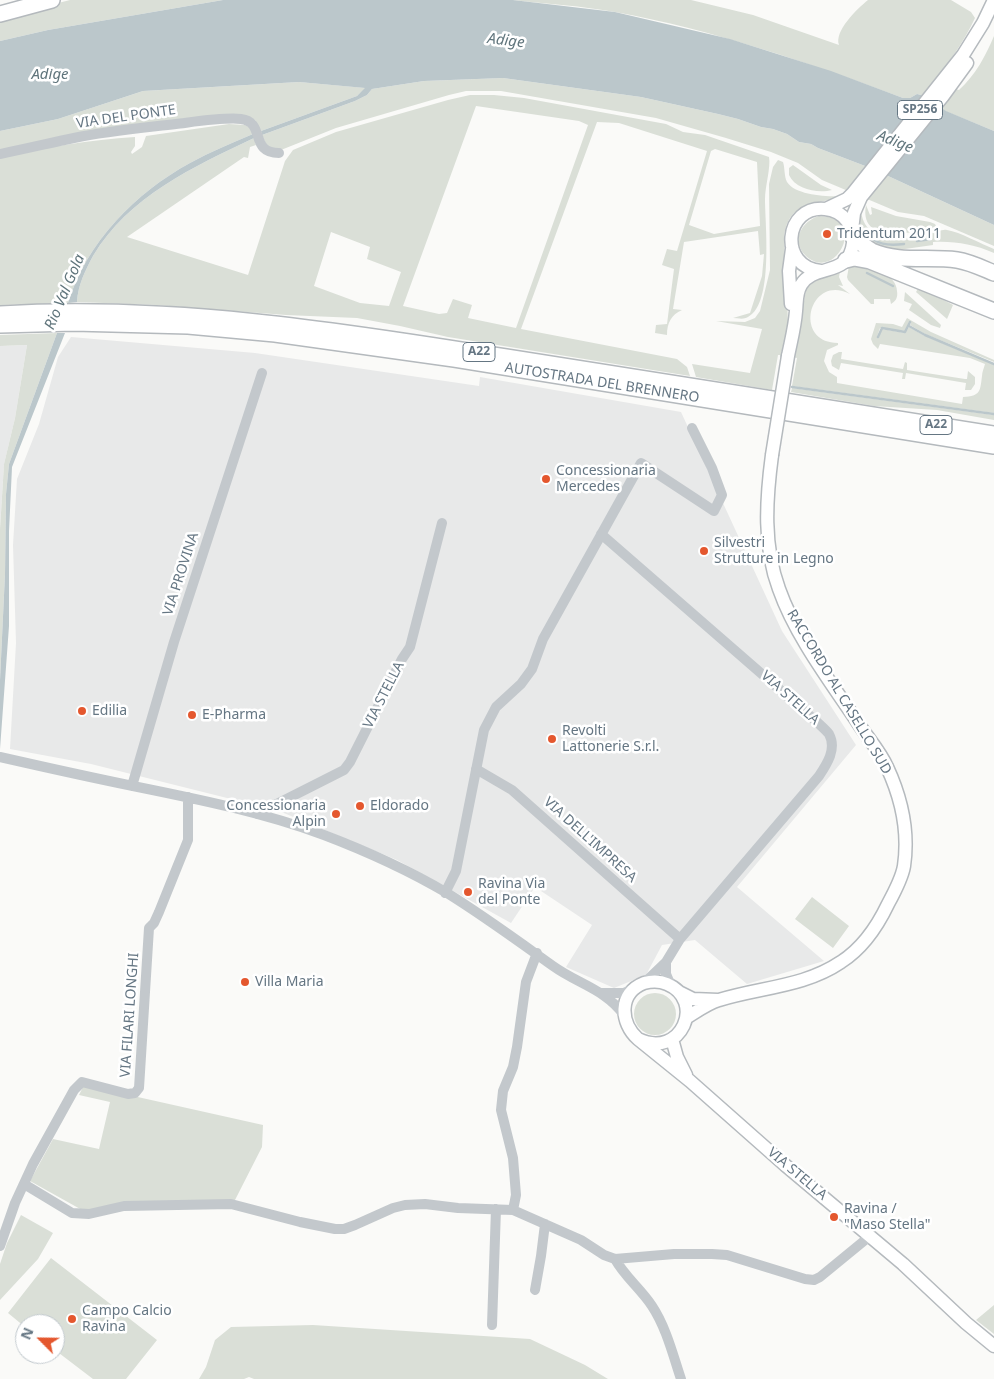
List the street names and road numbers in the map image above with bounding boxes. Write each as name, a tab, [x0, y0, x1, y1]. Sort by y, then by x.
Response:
road number: SP256	[898, 100, 942, 120]
street label: VIA DEL PONTE	[75, 102, 177, 132]
road number: A22	[463, 342, 495, 362]
street label: AUTOSTRADA DEL BRENNERO	[504, 359, 700, 407]
road number: A22	[920, 416, 952, 434]
street label: VIA PROVINA	[160, 530, 202, 618]
street label: RACCORDO AL CASELLO SUD	[783, 607, 895, 777]
street label: VIA STELLA	[360, 659, 408, 731]
street label: VIA STELLA	[757, 667, 823, 729]
street label: VIA DELL'IMPRESA	[540, 794, 640, 886]
street label: VIA FILARI LONGHI	[117, 952, 143, 1078]
street label: VIA STELLA	[764, 1144, 830, 1204]

